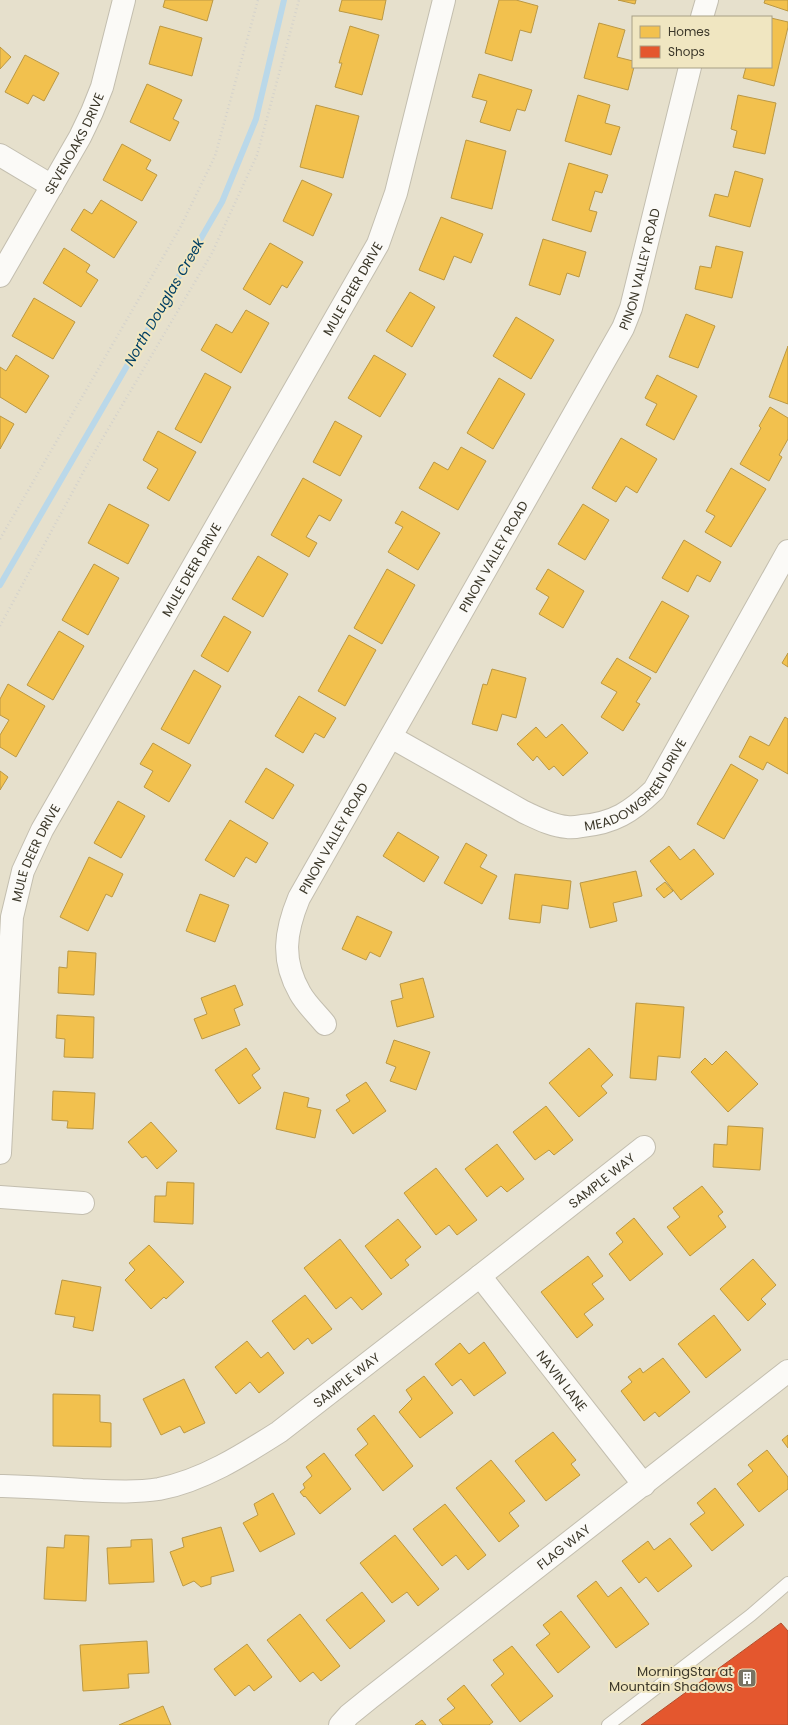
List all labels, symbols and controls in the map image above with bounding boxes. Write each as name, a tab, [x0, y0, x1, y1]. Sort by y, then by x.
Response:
legend	[632, 16, 772, 68]
text: Homes	[668, 23, 710, 40]
text: Shops	[668, 43, 705, 60]
street label: SEVENOAKS DRIVE	[40, 90, 109, 198]
street label: PINON VALLEY ROAD	[614, 206, 665, 333]
water label: North Douglas Creek	[119, 234, 209, 370]
street label: MULE DEER DRIVE	[318, 238, 387, 339]
street label: PINON VALLEY ROAD	[454, 497, 533, 616]
street label: MULE DEER DRIVE	[157, 519, 226, 620]
street label: MEADOWGREEN DRIVE	[583, 735, 691, 836]
street label: PINON VALLEY ROAD	[294, 779, 373, 897]
street label: MULE DEER DRIVE	[7, 800, 65, 904]
street label: SAMPLE WAY	[565, 1148, 640, 1213]
street label: NAVIN LANE	[532, 1346, 592, 1415]
street label: SAMPLE WAY	[309, 1348, 384, 1412]
street label: FLAG WAY	[533, 1520, 595, 1574]
place label: MorningStar at Mountain Shadows	[609, 1662, 733, 1696]
building icon: MorningStar at Mountain Shadows	[736, 1667, 758, 1689]

